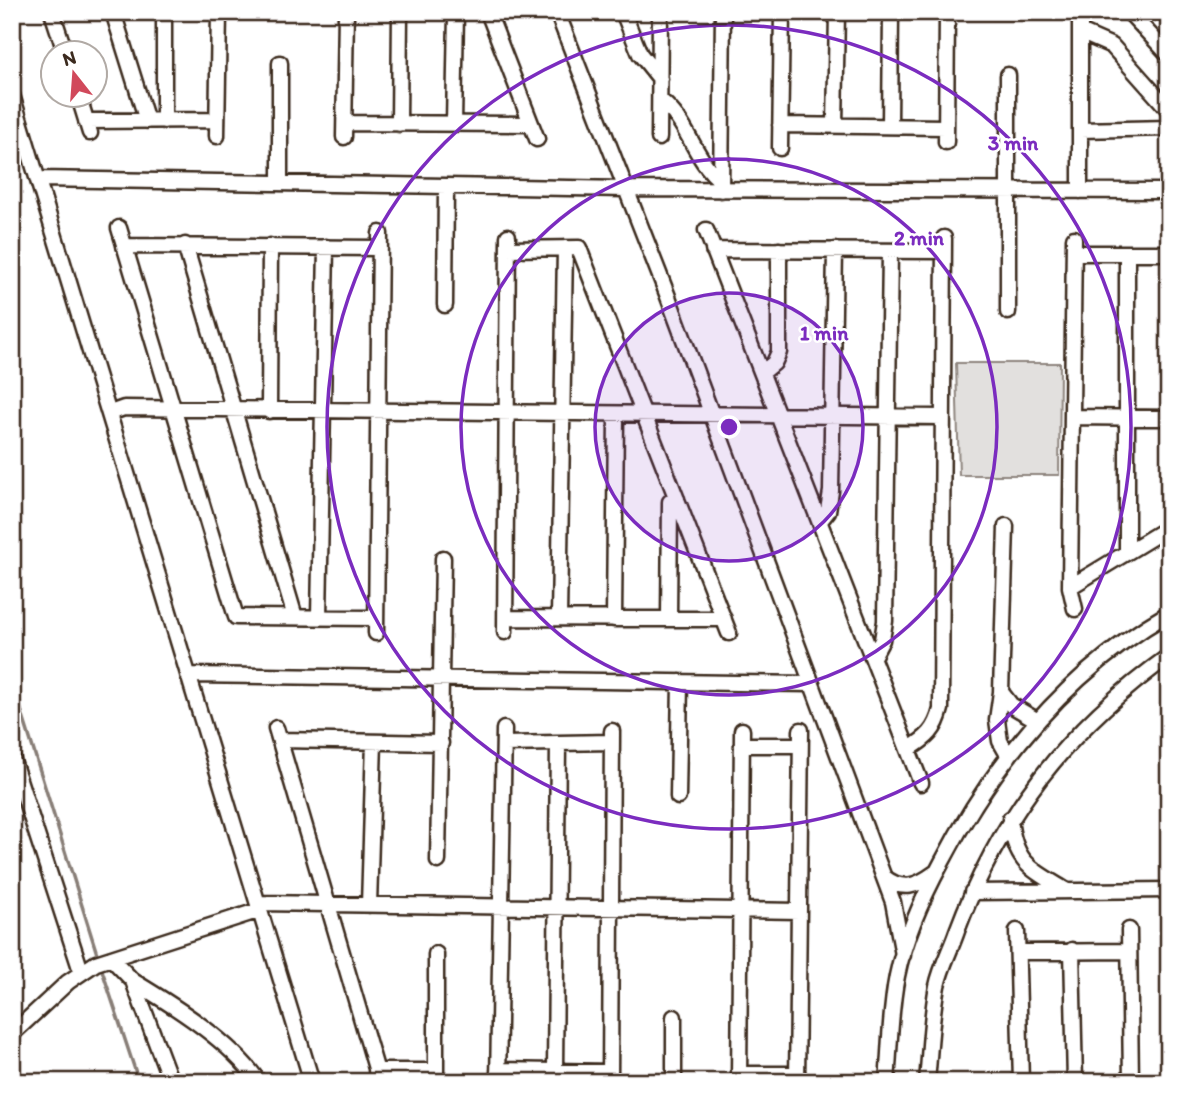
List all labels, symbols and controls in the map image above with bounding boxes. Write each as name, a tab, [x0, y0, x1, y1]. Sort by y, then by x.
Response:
north arrow	[38, 38, 108, 108]
text: N	[60, 45, 79, 71]
text: 3 min	[988, 130, 1039, 155]
text: 2 min	[894, 225, 945, 250]
text: 1 min	[800, 320, 849, 345]
centre of rings	[717, 415, 741, 439]

